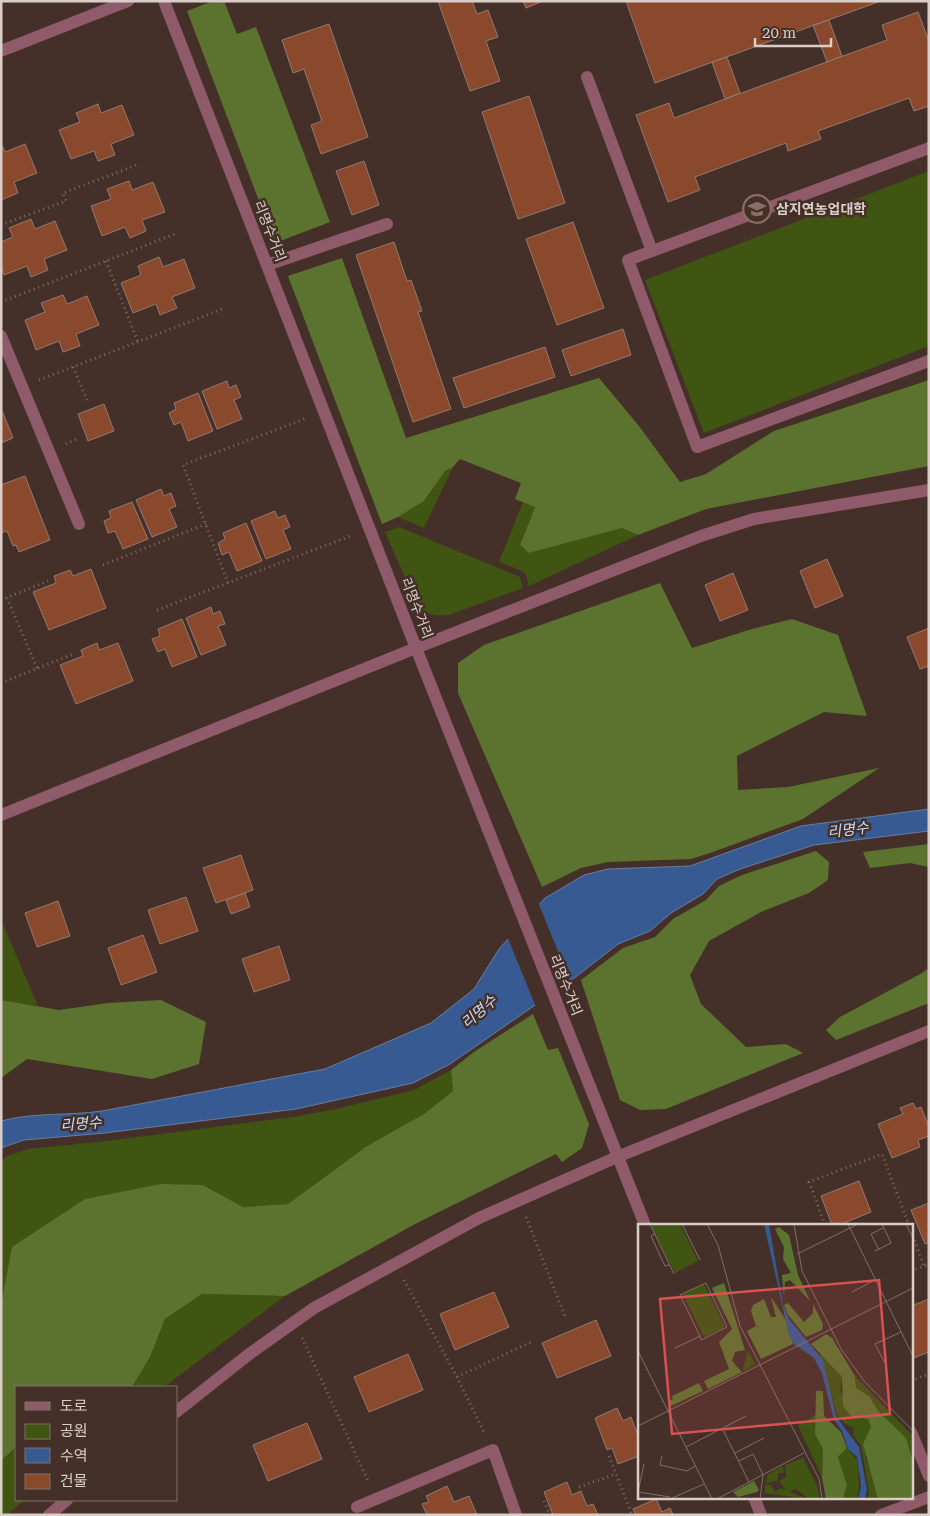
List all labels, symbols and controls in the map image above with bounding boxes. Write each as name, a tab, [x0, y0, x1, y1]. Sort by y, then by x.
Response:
scale bar	[755, 15, 831, 47]
text: 20 m	[762, 24, 797, 42]
school or university icon: 삼지연농업대학	[742, 194, 772, 224]
street label: 리명수거리	[251, 198, 289, 264]
place label: 삼지연농업대학	[776, 201, 866, 217]
street label: 리명수거리	[398, 575, 436, 641]
water label: 리명수	[826, 818, 871, 841]
street label: 리명수거리	[547, 952, 585, 1018]
water label: 리명수	[457, 991, 501, 1032]
water label: 리명수	[60, 1113, 104, 1135]
inset map	[638, 1224, 912, 1498]
legend	[15, 1386, 178, 1501]
text: 도로	[60, 1397, 88, 1415]
text: 공원	[60, 1422, 88, 1440]
text: 수역	[60, 1447, 88, 1465]
text: 건물	[60, 1472, 88, 1490]

